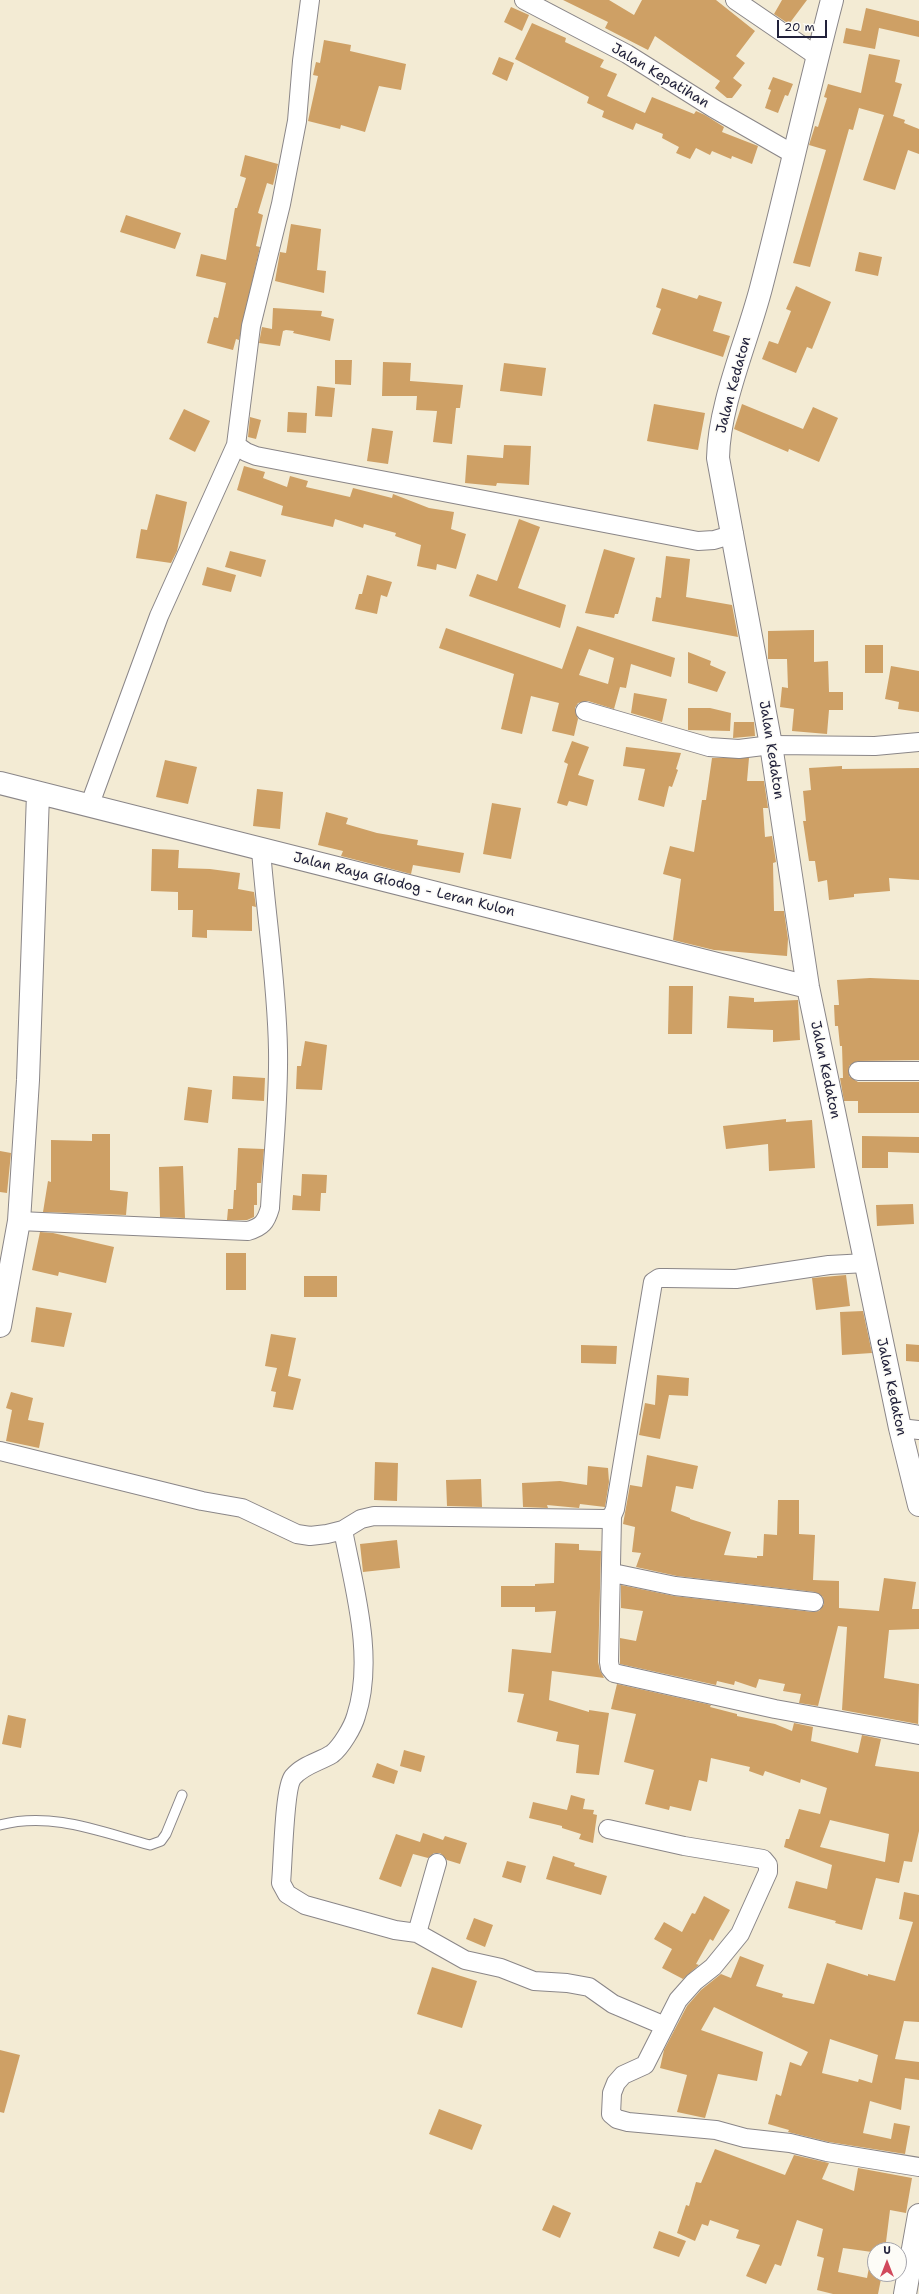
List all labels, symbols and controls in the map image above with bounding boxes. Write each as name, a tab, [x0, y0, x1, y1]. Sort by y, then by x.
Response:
scale bar	[779, 12, 829, 38]
text: 20 m	[784, 19, 815, 35]
street label: Jalan Kepatihan	[608, 40, 712, 112]
street label: Jalan Kedaton	[713, 335, 755, 435]
street label: Jalan Kedaton	[755, 700, 787, 800]
street label: Jalan Raya Glodog - Leran Kulon	[291, 849, 517, 921]
street label: Jalan Kedaton	[806, 1020, 844, 1120]
street label: Jalan Kedaton	[872, 1337, 910, 1437]
north arrow	[867, 2242, 907, 2282]
text: U	[883, 2243, 891, 2258]

